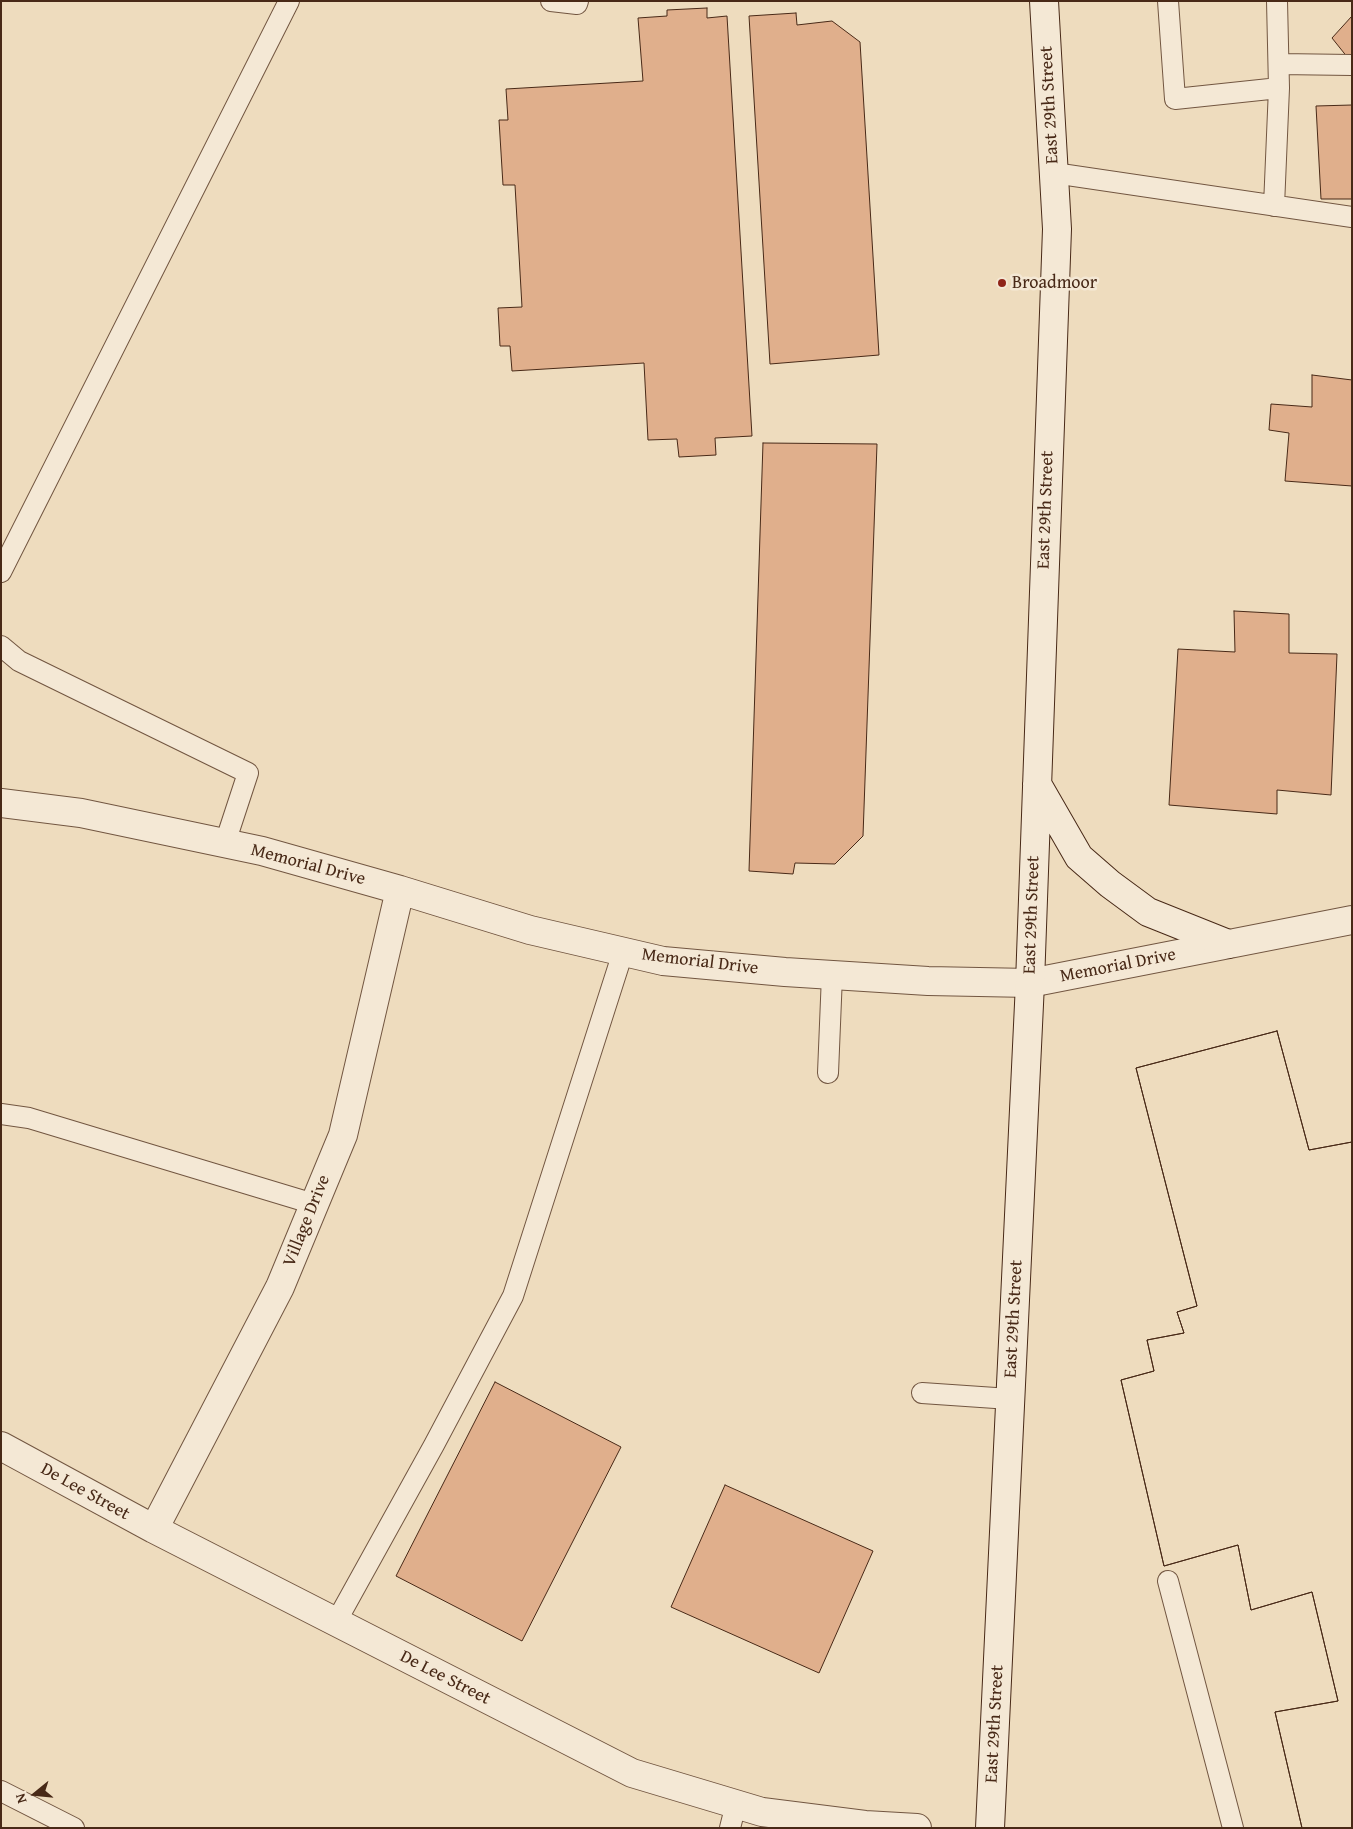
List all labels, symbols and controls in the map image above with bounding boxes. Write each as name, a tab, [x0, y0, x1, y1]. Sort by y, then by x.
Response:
street label: East 29th Street	[1036, 45, 1064, 165]
place label: Broadmoor	[1012, 272, 1097, 294]
marker: Broadmoor	[996, 277, 1008, 289]
street label: East 29th Street	[1033, 450, 1059, 570]
street label: Memorial Drive	[248, 839, 368, 891]
street label: East 29th Street	[1019, 855, 1045, 975]
street label: Memorial Drive	[640, 944, 760, 980]
street label: Memorial Drive	[1058, 944, 1178, 988]
street label: Village Drive	[279, 1172, 335, 1270]
street label: East 29th Street	[1000, 1259, 1028, 1379]
street label: De Lee Street	[37, 1459, 133, 1525]
street label: De Lee Street	[396, 1646, 494, 1710]
street label: East 29th Street	[981, 1664, 1009, 1784]
north arrow	[10, 1769, 60, 1819]
text: N	[10, 1791, 32, 1806]

